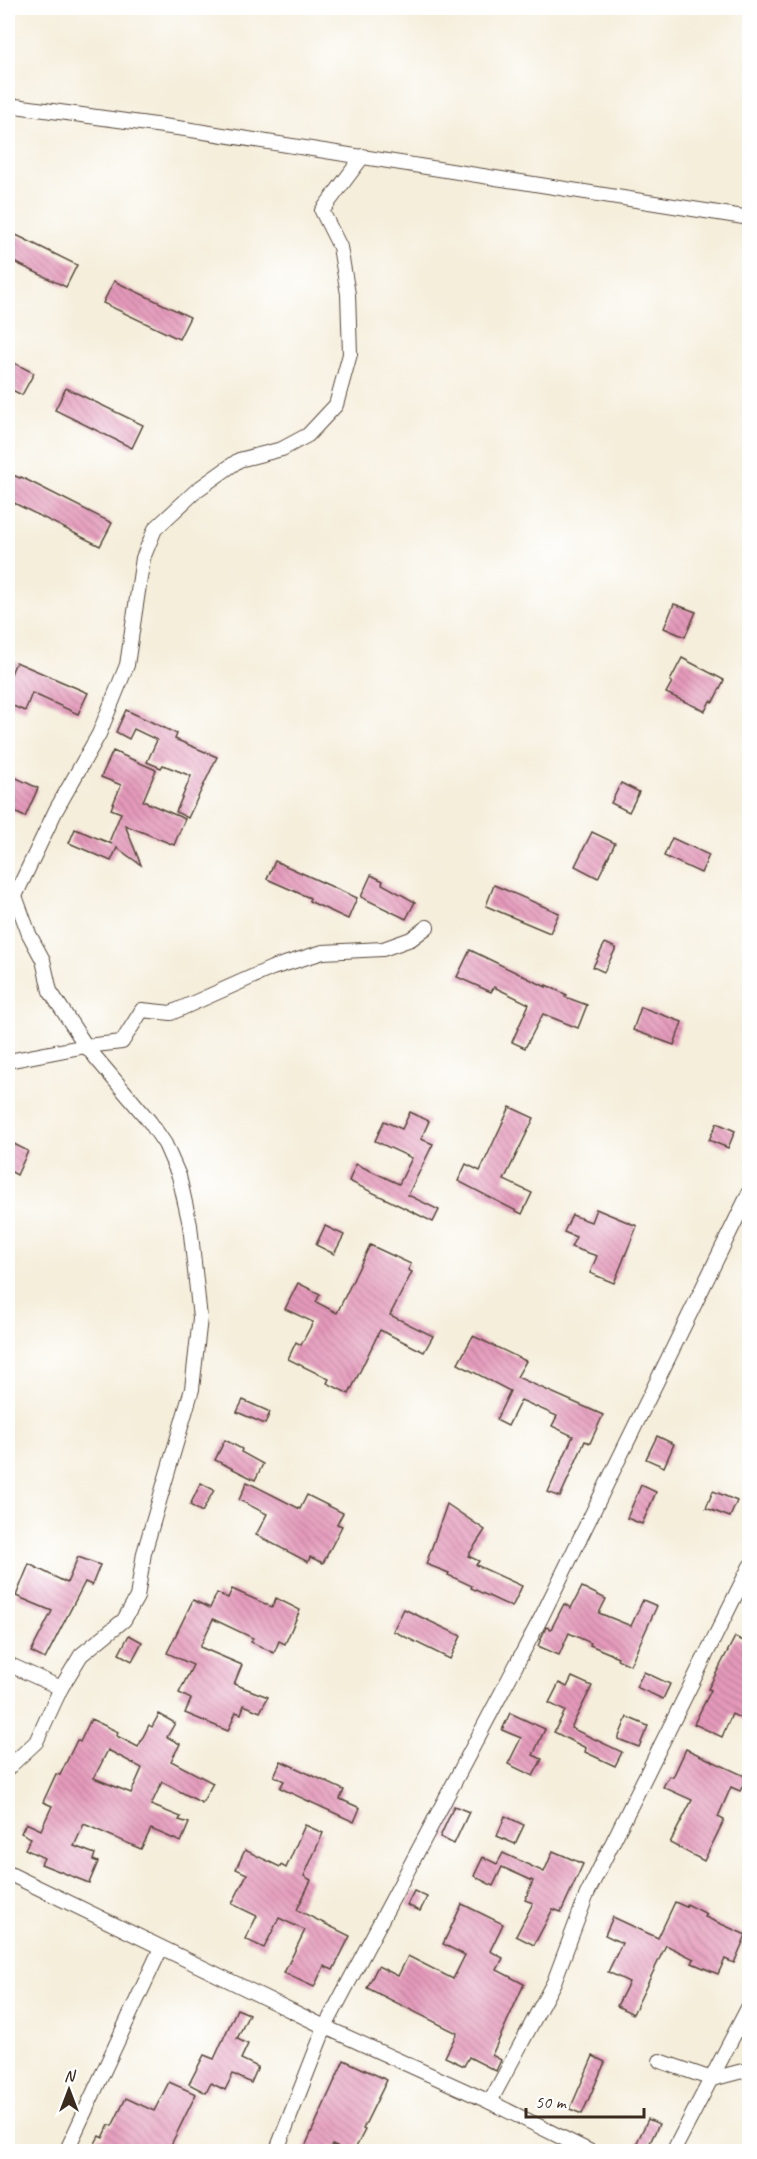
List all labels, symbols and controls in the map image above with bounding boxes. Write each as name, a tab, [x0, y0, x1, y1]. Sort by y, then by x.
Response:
north arrow	[39, 2060, 99, 2120]
text: N	[64, 2066, 77, 2086]
scale bar	[526, 2081, 644, 2119]
text: 50 m	[535, 2091, 568, 2113]

